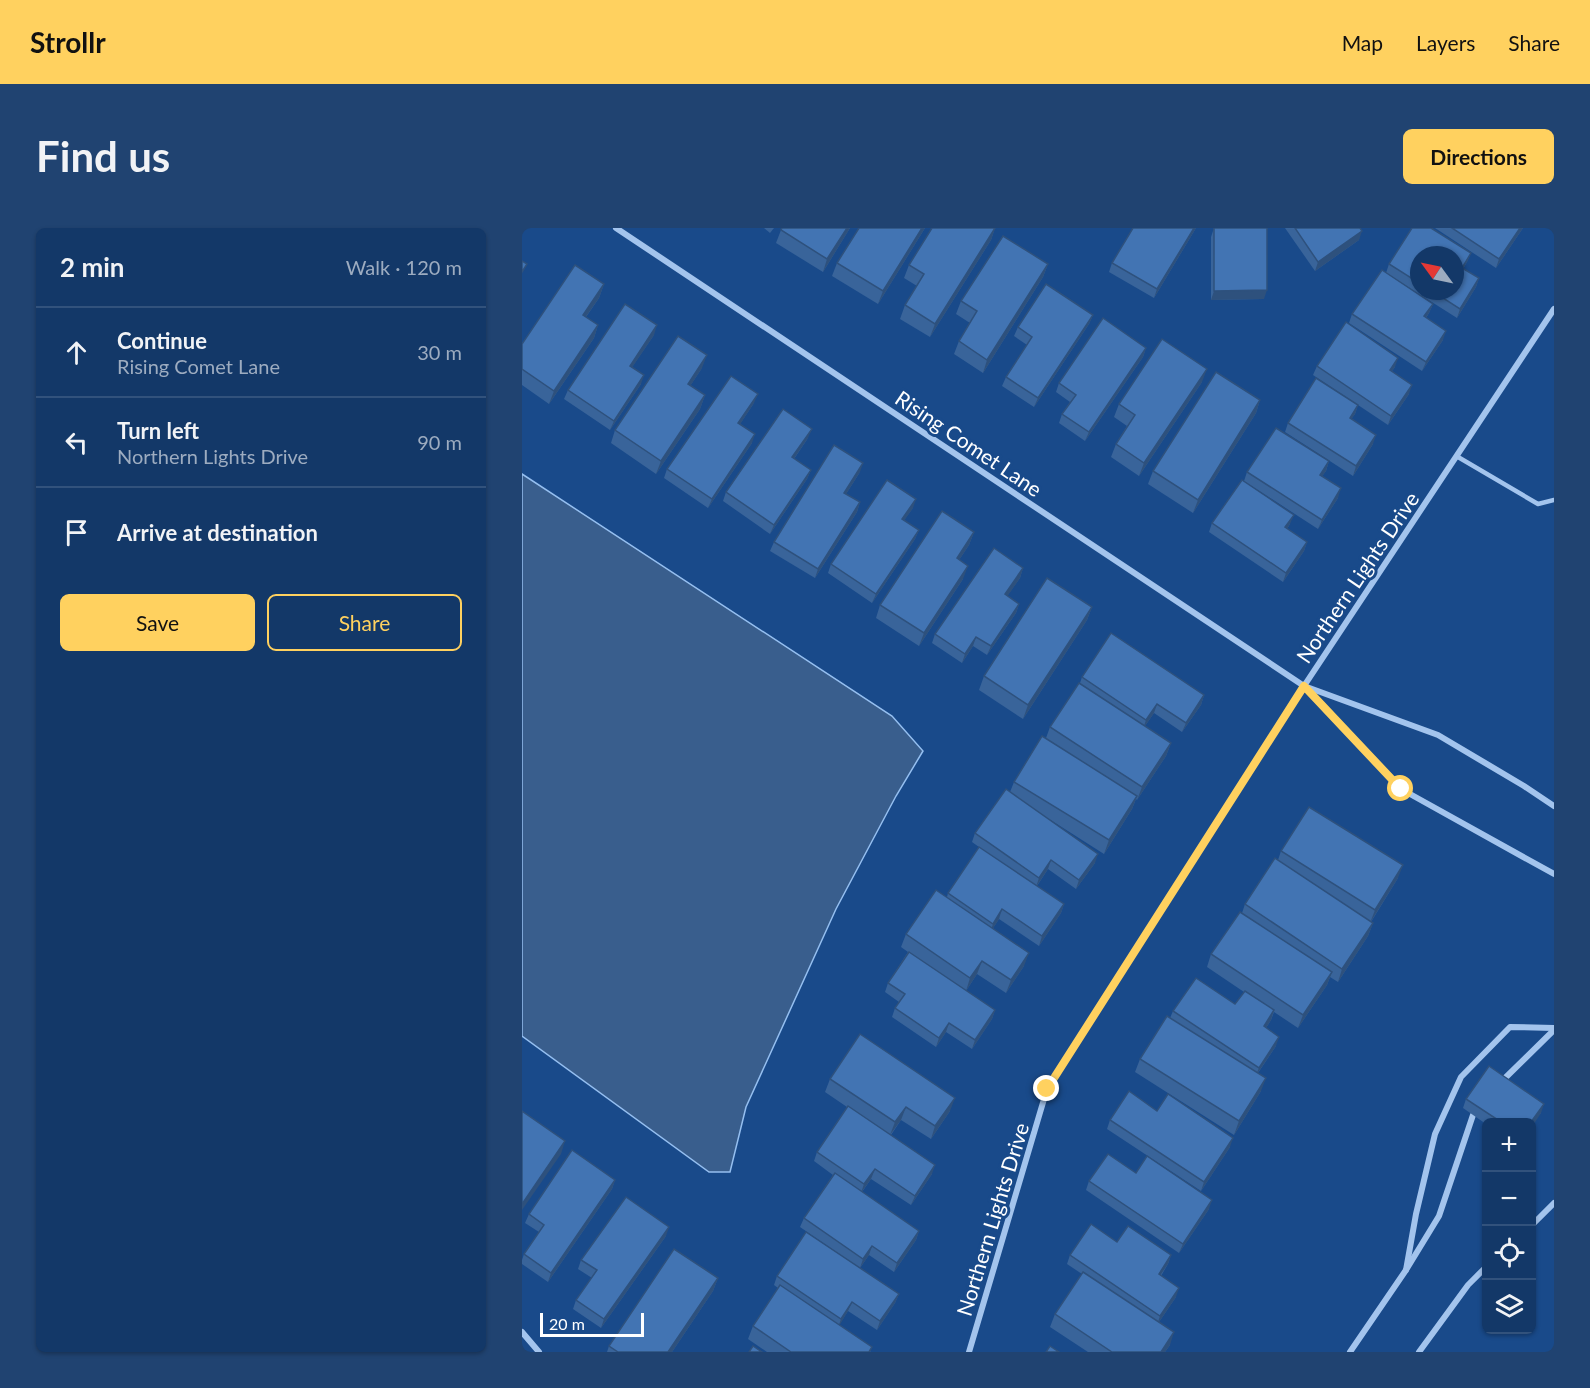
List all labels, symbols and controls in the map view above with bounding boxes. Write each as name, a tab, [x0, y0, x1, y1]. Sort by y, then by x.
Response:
text: Strollr	[30, 25, 106, 59]
text: Map	[1342, 30, 1383, 55]
text: Layers	[1416, 30, 1475, 55]
text: Share	[1508, 30, 1560, 55]
button: Directions	[1403, 129, 1554, 184]
text: Find us	[36, 131, 170, 181]
north arrow	[1410, 246, 1464, 300]
text: 2 min	[60, 251, 124, 283]
text: Walk · 120 m	[346, 255, 462, 279]
text: Continue	[117, 327, 207, 354]
icon: ahead	[60, 336, 93, 369]
text: 30 m	[417, 340, 462, 364]
text: Rising Comet Lane	[117, 354, 280, 378]
street label: Rising Comet Lane	[891, 385, 1047, 501]
text: Turn left	[117, 417, 199, 444]
icon: left	[60, 426, 93, 459]
text: 90 m	[417, 430, 462, 454]
text: Northern Lights Drive	[117, 444, 308, 468]
street label: Northern Lights Drive	[1291, 487, 1423, 667]
icon: arrive	[60, 516, 93, 549]
text: Arrive at destination	[117, 519, 318, 546]
button: Save	[60, 594, 255, 651]
button: Share	[267, 594, 462, 651]
route start	[1387, 775, 1413, 801]
route end	[1033, 1075, 1059, 1101]
map controls	[1482, 1118, 1536, 1334]
button: +	[1482, 1118, 1536, 1172]
street label: Northern Lights Drive	[951, 1119, 1033, 1319]
button: −	[1482, 1172, 1536, 1226]
button: locate	[1482, 1226, 1536, 1280]
button: layers	[1482, 1280, 1536, 1334]
scale bar	[540, 1310, 644, 1338]
text: 20 m	[549, 1314, 585, 1333]

